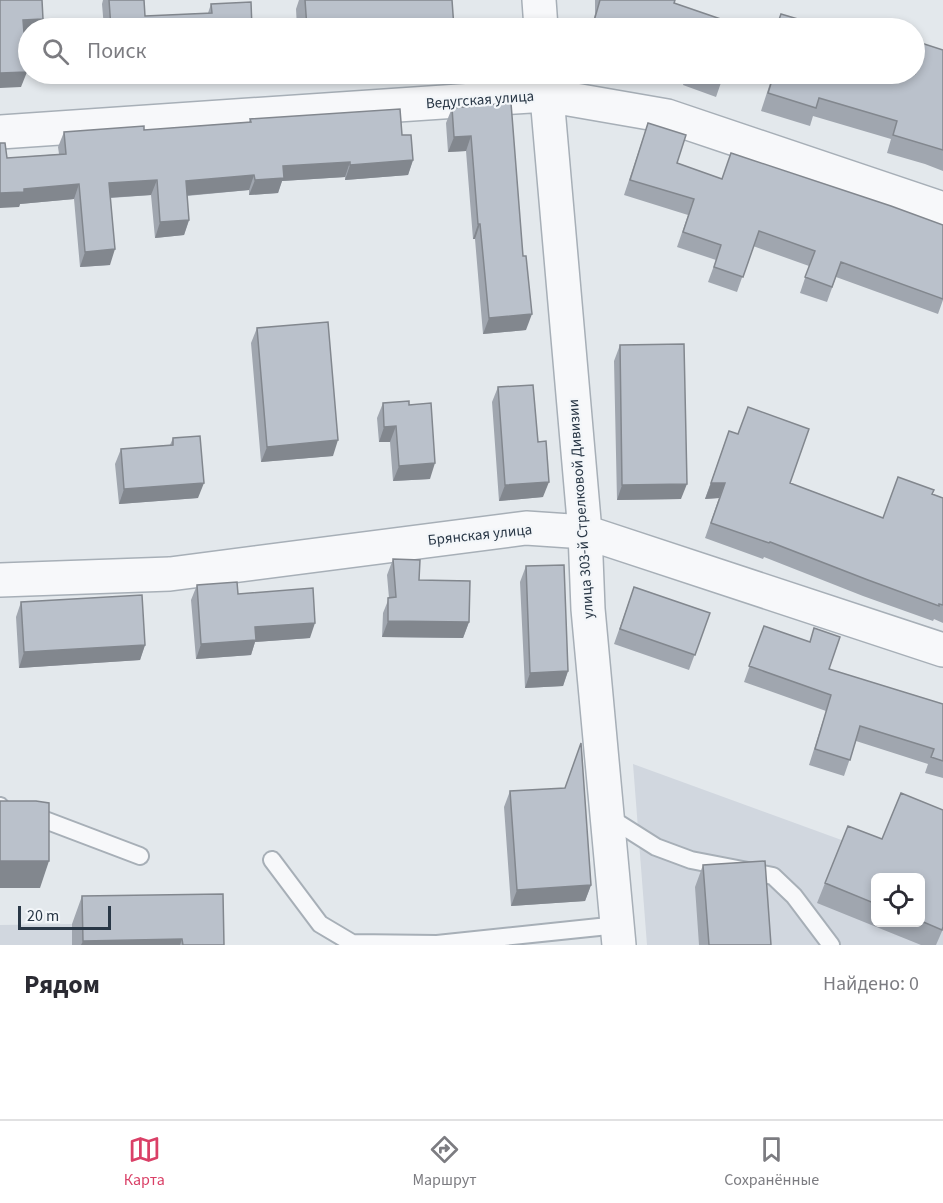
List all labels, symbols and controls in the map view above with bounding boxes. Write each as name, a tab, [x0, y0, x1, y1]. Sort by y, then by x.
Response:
search box	[18, 18, 925, 84]
icon: search	[39, 35, 72, 68]
text: Поиск	[87, 35, 146, 67]
street label: Ведугская улица	[425, 86, 535, 114]
street label: улица 303-й Стрелковой Дивизии	[563, 398, 599, 620]
street label: Брянская улица	[427, 519, 533, 551]
map controls	[871, 873, 925, 927]
button: locate	[871, 873, 925, 927]
scale bar	[18, 903, 111, 930]
text: 20 m	[27, 905, 59, 927]
text: Рядом	[24, 966, 100, 1003]
text: Найдено: 0	[823, 970, 919, 998]
tab: Карта	[124, 1133, 165, 1191]
tab: Маршрут	[412, 1133, 477, 1191]
tab: Сохранённые	[724, 1133, 819, 1191]

